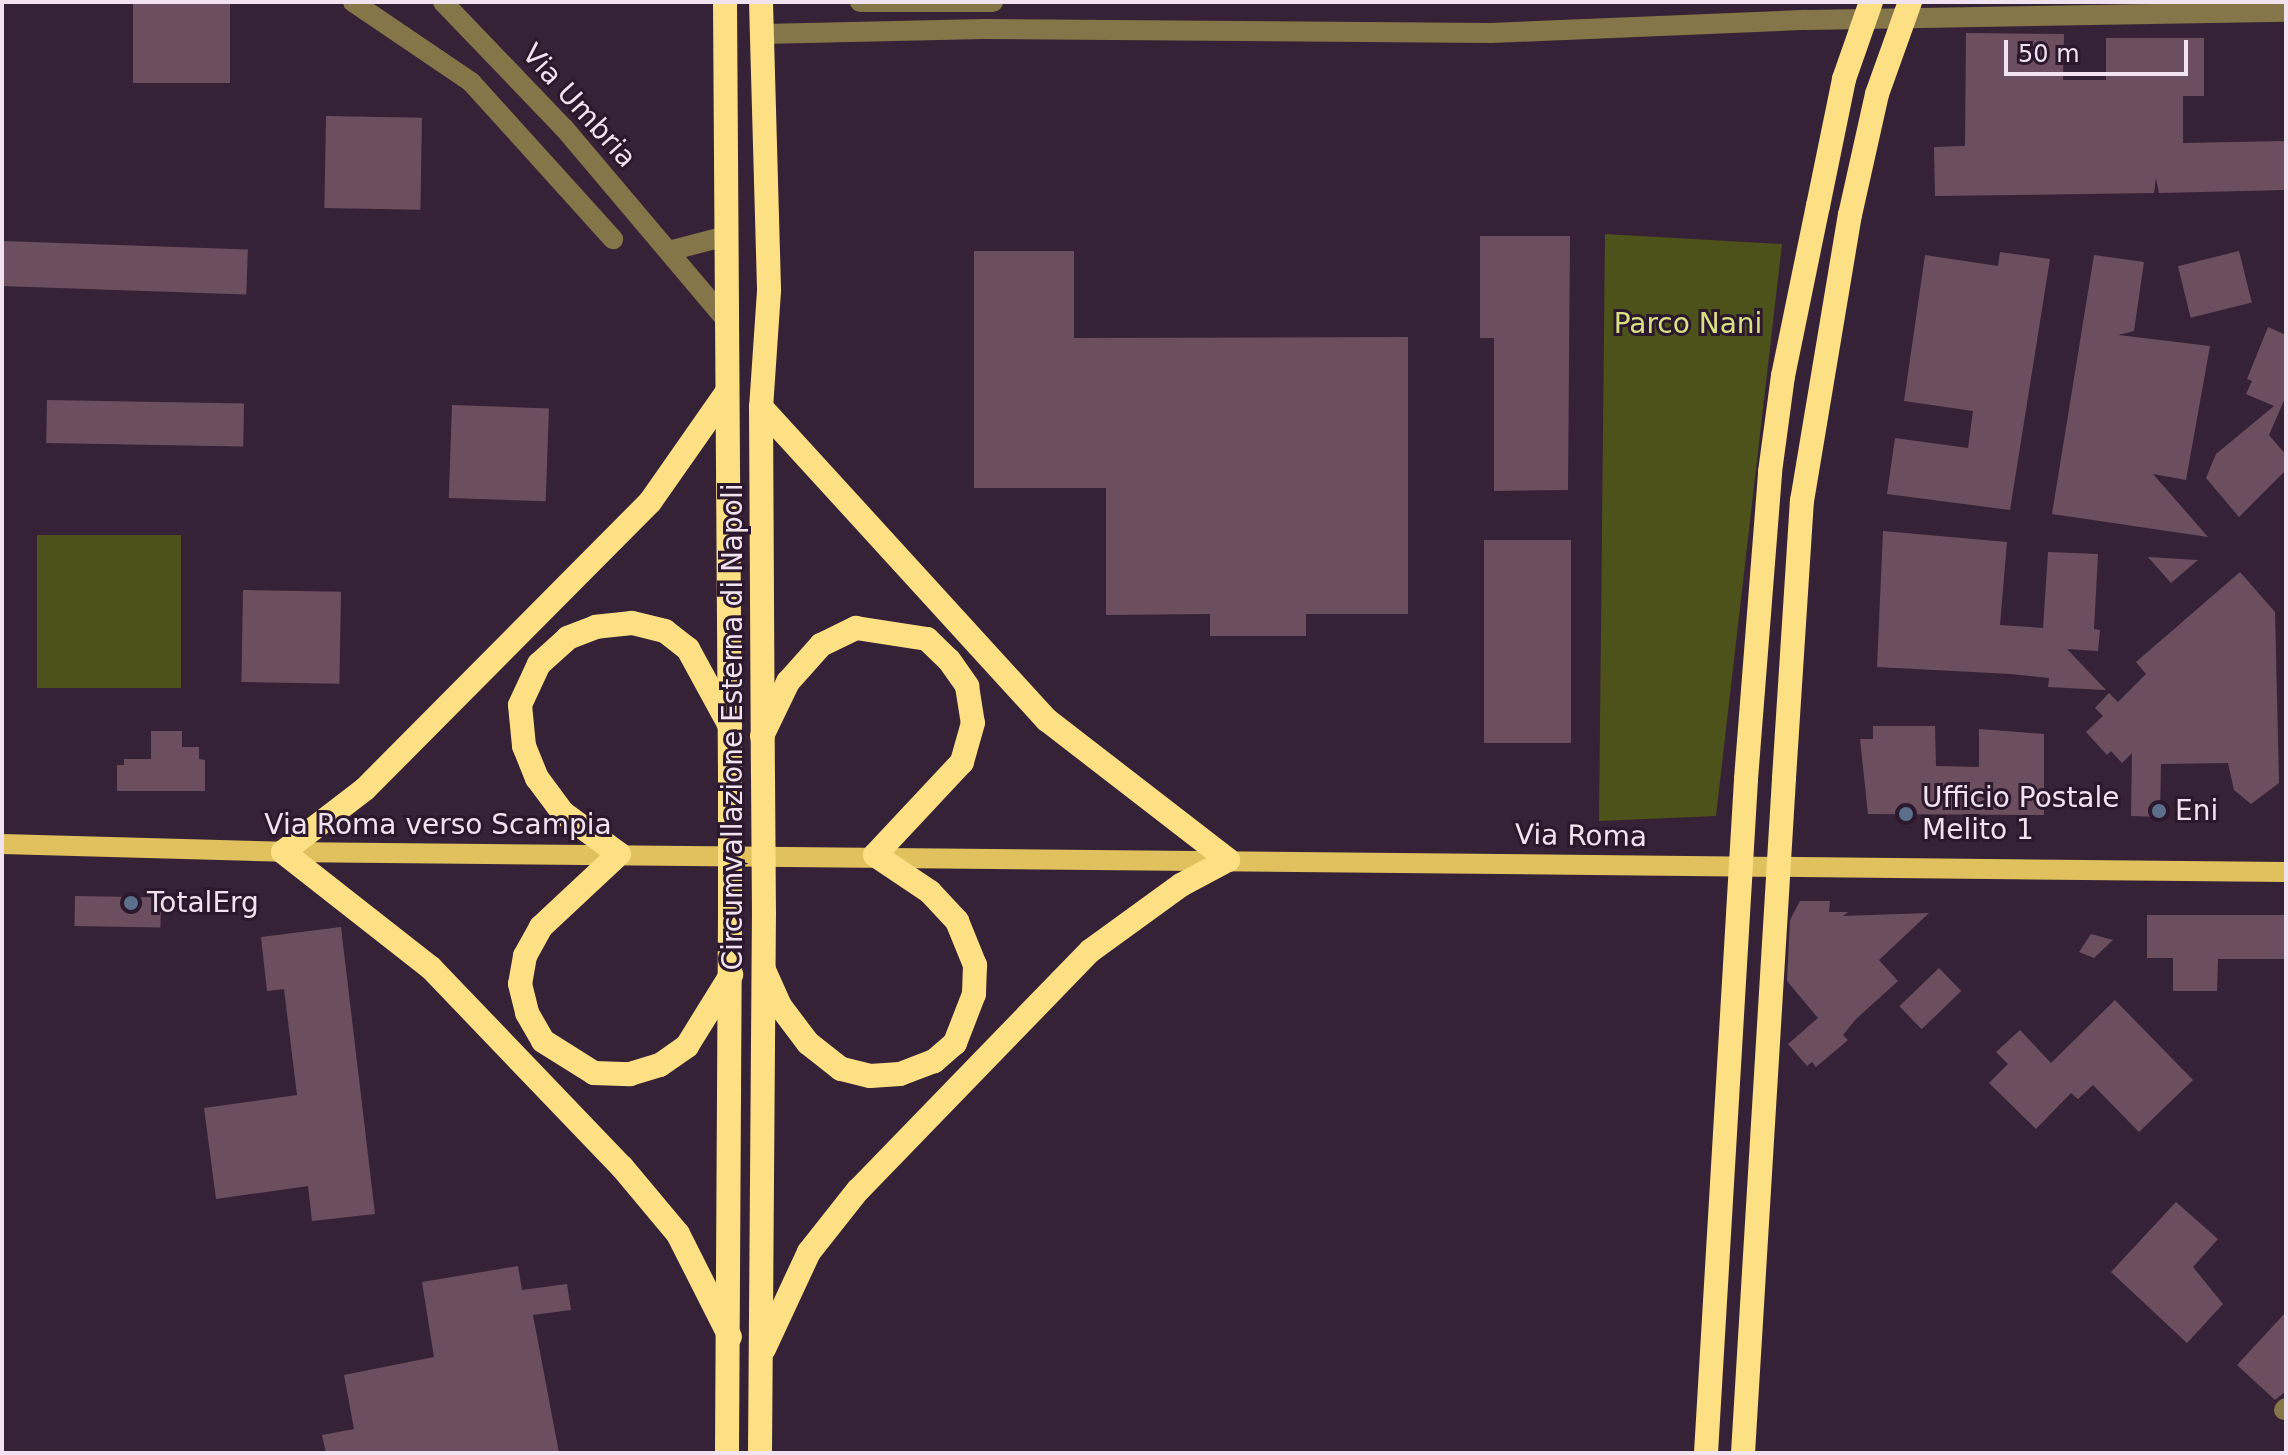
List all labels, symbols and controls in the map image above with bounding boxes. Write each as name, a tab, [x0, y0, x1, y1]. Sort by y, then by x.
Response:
scale bar	[2008, 24, 2192, 74]
street label: Via Umbria	[515, 37, 643, 175]
text: 50 m	[2018, 40, 2080, 68]
park label: Parco Nani	[1614, 307, 1762, 341]
street label: Circumvallazione Esterna di Napoli	[716, 484, 750, 970]
place label: Ufficio Postale Melito 1	[1922, 781, 2120, 847]
place label: Eni	[2175, 794, 2218, 828]
marker: Eni	[2150, 802, 2168, 820]
marker: Ufficio Postale Melito 1	[1897, 805, 1915, 823]
street label: Via Roma verso Scampia	[264, 808, 612, 842]
street label: Via Roma	[1515, 818, 1647, 854]
place label: TotalErg	[147, 886, 259, 920]
marker: TotalErg	[122, 894, 140, 912]

